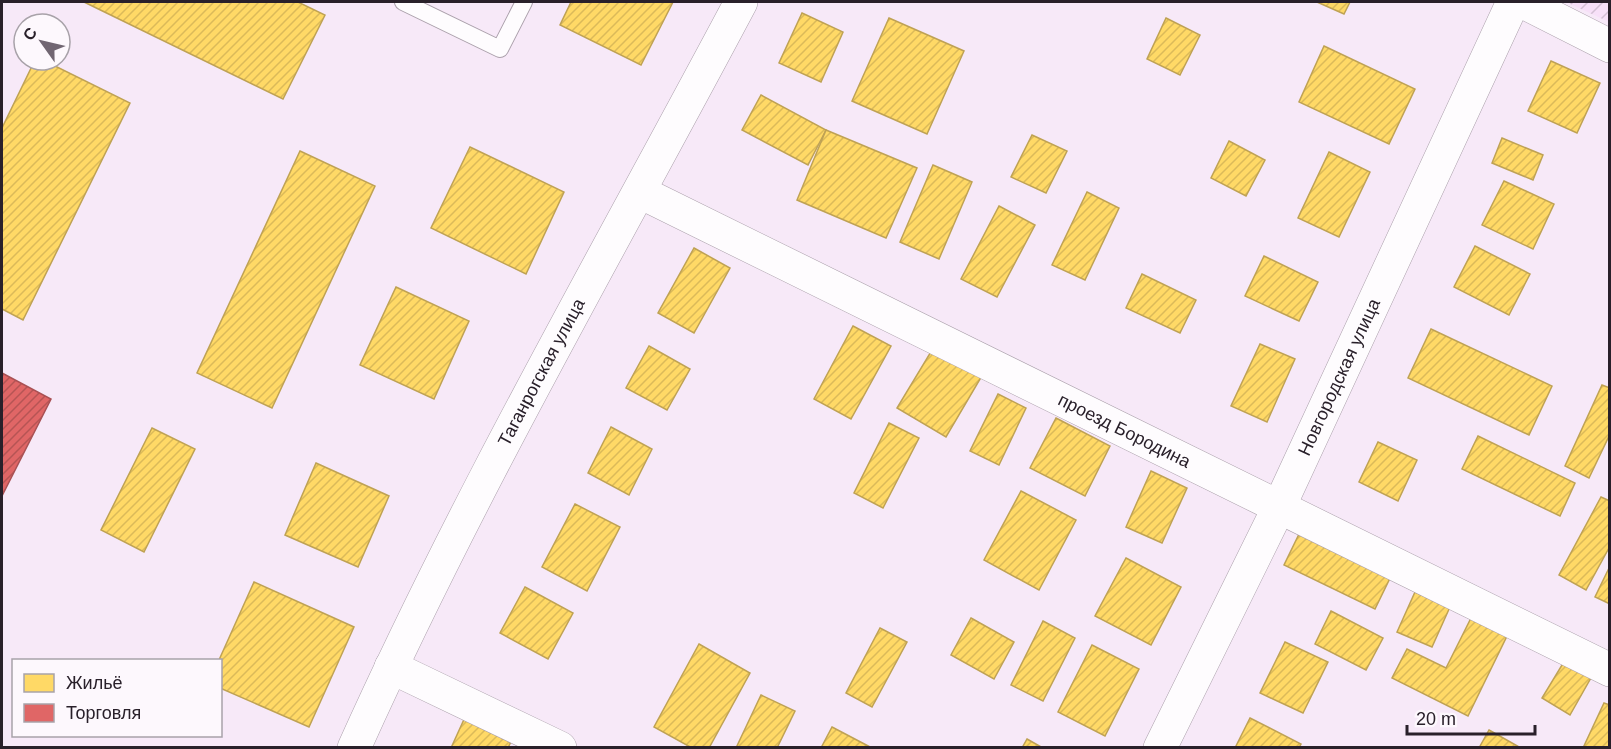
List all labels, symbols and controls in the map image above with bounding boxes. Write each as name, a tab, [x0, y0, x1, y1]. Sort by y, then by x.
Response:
north arrow	[12, 12, 72, 72]
text: С	[20, 24, 41, 43]
street label: Таганрогская улица	[494, 294, 589, 449]
street label: Новгородская улица	[1294, 295, 1385, 459]
street label: проезд Бородина	[1055, 390, 1195, 472]
legend	[12, 659, 222, 737]
text: Жильё	[66, 673, 123, 693]
scale bar	[1407, 698, 1534, 736]
text: Торговля	[66, 703, 141, 723]
text: 20 m	[1416, 709, 1456, 729]

